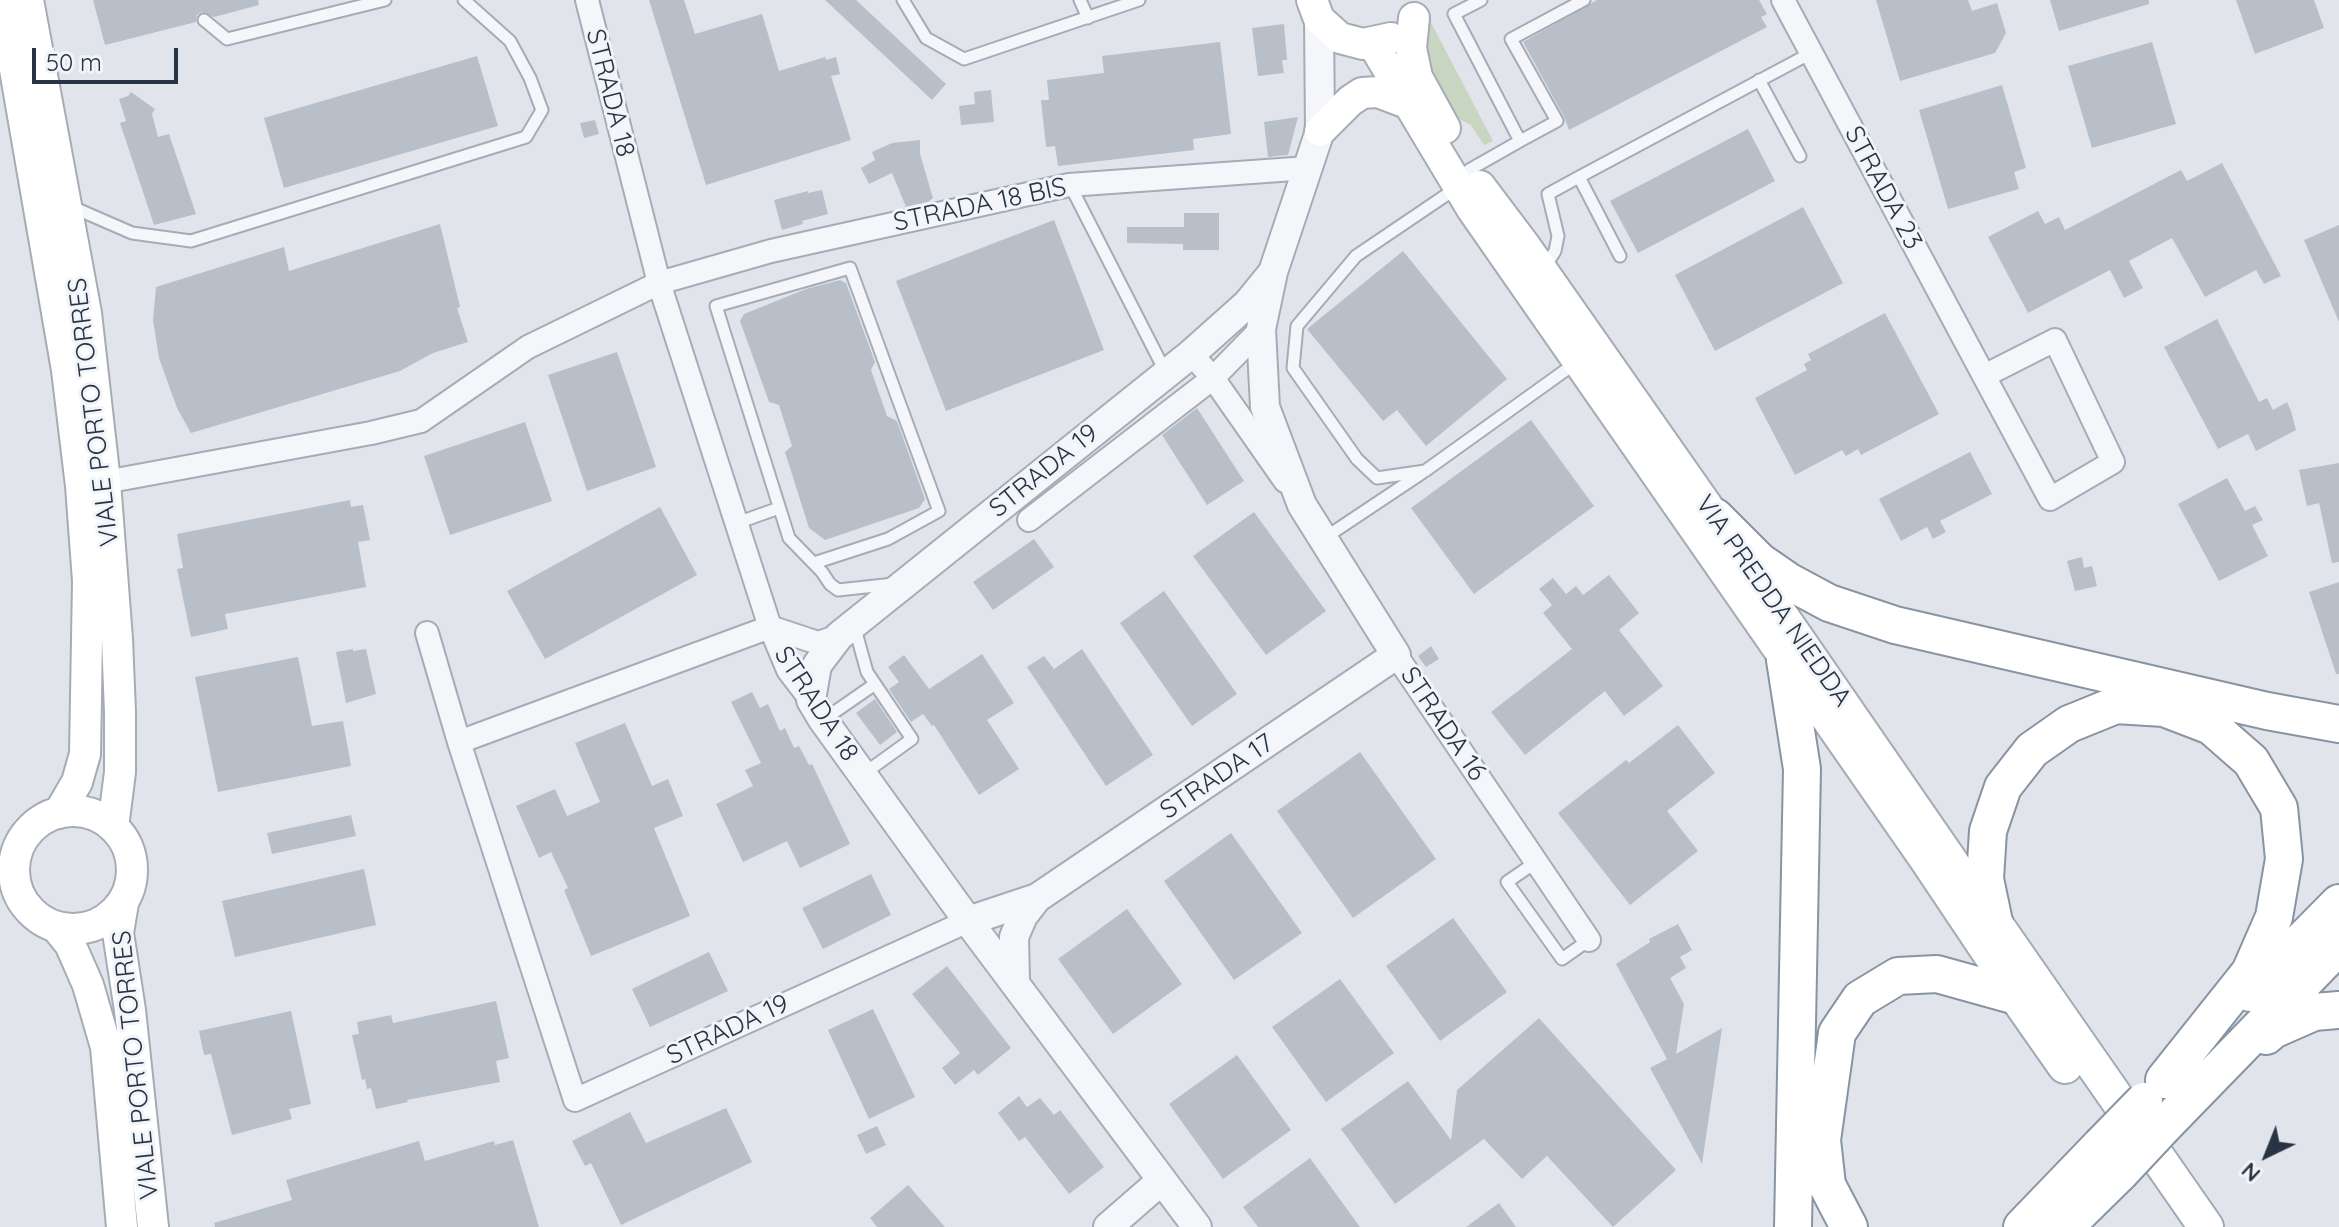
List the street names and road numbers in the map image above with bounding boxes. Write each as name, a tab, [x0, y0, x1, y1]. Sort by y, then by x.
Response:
street label: STRADA 18	[579, 26, 641, 160]
street label: STRADA 23	[1838, 121, 1928, 255]
street label: STRADA 18 BIS	[891, 171, 1069, 239]
street label: VIALE PORTO TORRES	[62, 276, 126, 548]
street label: STRADA 19	[983, 418, 1105, 524]
street label: VIA PREDDA NIEDDA	[1688, 489, 1858, 713]
street label: STRADA 18	[767, 641, 865, 767]
street label: STRADA 16	[1394, 661, 1492, 787]
street label: STRADA 17	[1154, 728, 1280, 826]
street label: VIALE PORTO TORRES	[106, 929, 166, 1201]
street label: STRADA 19	[662, 988, 794, 1072]

